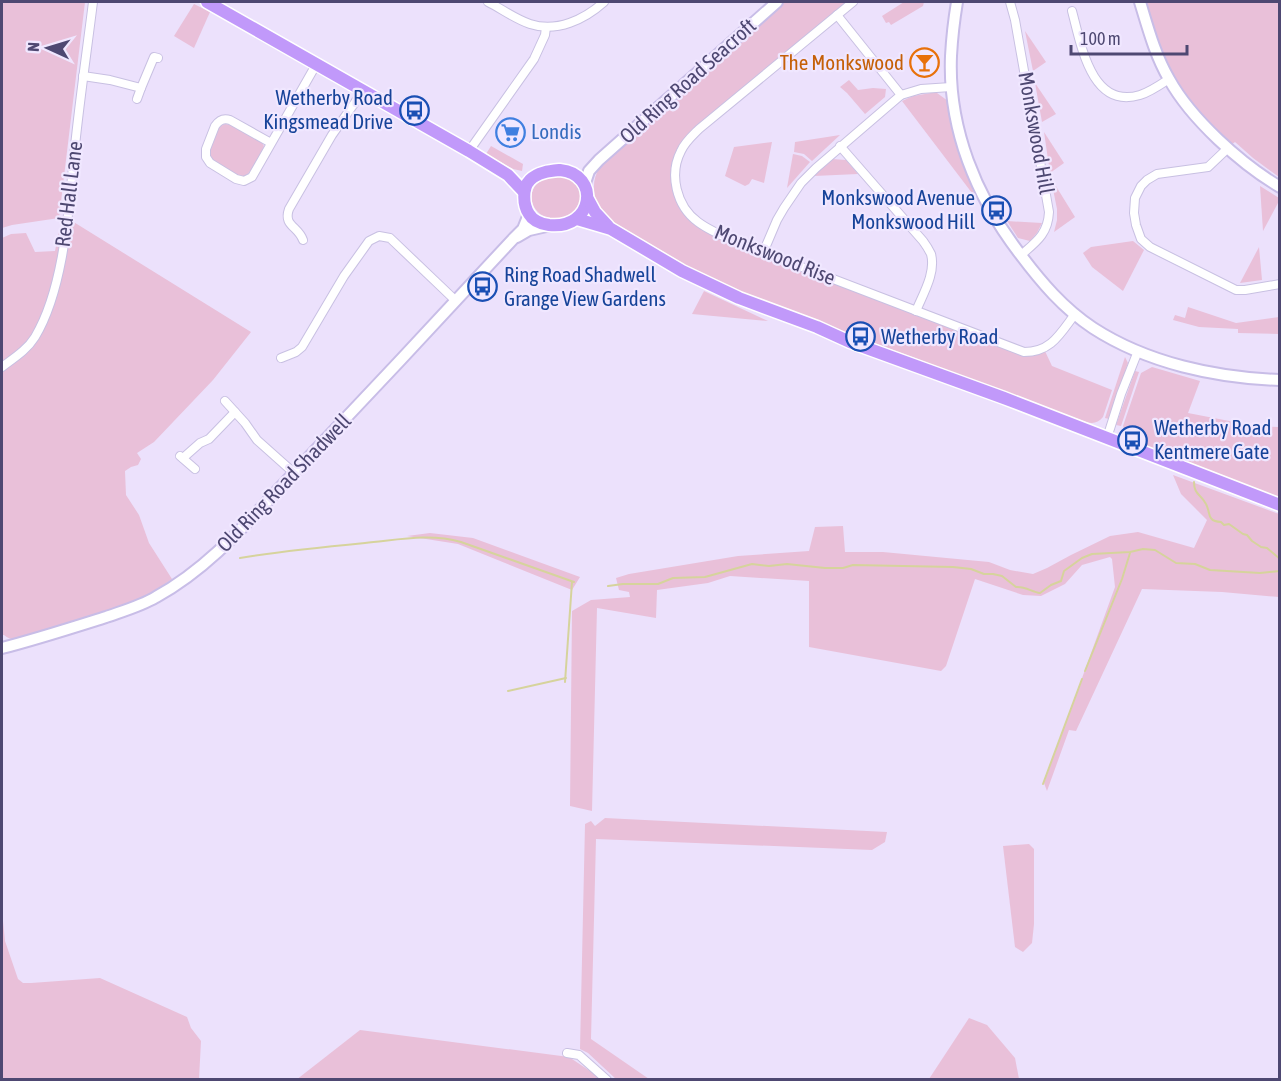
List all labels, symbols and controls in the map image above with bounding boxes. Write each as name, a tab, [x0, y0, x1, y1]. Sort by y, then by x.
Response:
street label: Old Ring Road Seacroft	[614, 13, 760, 148]
north arrow	[18, 18, 78, 78]
scale bar	[1071, 18, 1186, 56]
text: 100 m	[1080, 28, 1121, 49]
text: N	[24, 42, 42, 52]
bar icon: The Monkswood	[909, 47, 941, 79]
place label: The Monkswood	[780, 50, 904, 74]
street label: Monkswood Hill	[1014, 70, 1060, 196]
place label: Wetherby Road Kingsmead Drive	[263, 85, 393, 133]
bus stop icon: Wetherby Road Kingsmead Drive	[398, 94, 430, 126]
supermarket icon: Londis	[494, 116, 526, 148]
place label: Londis	[531, 119, 581, 143]
street label: Red Hall Lane	[50, 140, 86, 248]
place label: Monkswood Avenue Monkswood Hill	[821, 185, 975, 233]
bus stop icon: Monkswood Avenue Monkswood Hill	[980, 194, 1012, 226]
street label: Monkswood Rise	[712, 219, 839, 289]
place label: Ring Road Shadwell Grange View Gardens	[504, 262, 666, 310]
bus stop icon: Ring Road Shadwell Grange View Gardens	[467, 271, 499, 303]
bus stop icon: Wetherby Road	[844, 321, 876, 353]
place label: Wetherby Road	[881, 324, 998, 348]
street label: Old Ring Road Shadwell	[211, 408, 356, 556]
place label: Wetherby Road Kentmere Gate	[1154, 415, 1271, 463]
bus stop icon: Wetherby Road Kentmere Gate	[1117, 424, 1149, 456]

